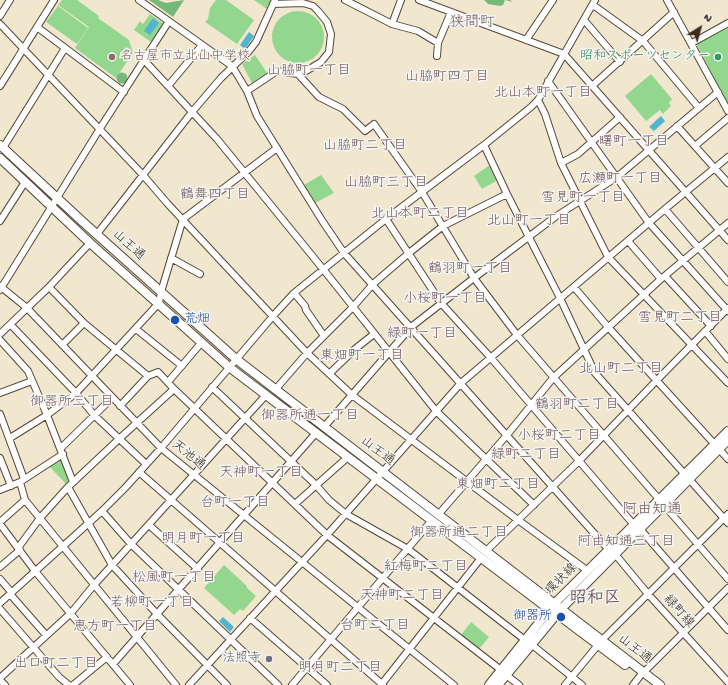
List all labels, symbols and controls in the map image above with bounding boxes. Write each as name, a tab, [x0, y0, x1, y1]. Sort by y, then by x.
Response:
north arrow	[680, 8, 720, 48]
text: N	[701, 11, 714, 25]
district label: 狭間町	[450, 15, 494, 33]
place label: 名古屋市立北山中学校	[120, 49, 250, 65]
place label: 昭和スポーツセンター	[580, 49, 710, 65]
marker: 名古屋市立北山中学校	[107, 52, 117, 62]
marker: 昭和スポーツセンター	[713, 52, 723, 62]
district label: 山脇町一丁目	[267, 64, 351, 80]
district label: 山脇町四丁目	[405, 70, 489, 86]
district label: 北山本町一丁目	[494, 86, 592, 102]
district label: 曙町一丁目	[599, 135, 669, 151]
district label: 山脇町二丁目	[323, 139, 407, 155]
district label: 広瀬町一丁目	[578, 172, 662, 188]
district label: 山脇町三丁目	[344, 176, 428, 192]
district label: 鶴舞四丁目	[180, 188, 250, 204]
district label: 雪見町一丁目	[541, 191, 625, 207]
district label: 北山本町二丁目	[371, 207, 469, 223]
district label: 北山町一丁目	[487, 214, 571, 230]
street label: 山王通	[108, 227, 148, 265]
district label: 鶴羽町一丁目	[428, 262, 512, 278]
district label: 小桜町一丁目	[403, 292, 487, 308]
district label: 雪見町二丁目	[638, 311, 722, 327]
place label: 荒畑	[184, 312, 210, 328]
marker: 荒畑	[169, 314, 181, 326]
district label: 緑町一丁目	[387, 327, 457, 343]
district label: 東畑町一丁目	[320, 349, 404, 365]
district label: 北山町二丁目	[579, 362, 663, 378]
district label: 御器所三丁目	[30, 395, 114, 411]
district label: 鶴羽町二丁目	[535, 398, 619, 414]
district label: 御器所通一丁目	[261, 409, 359, 425]
district label: 小桜町二丁目	[517, 429, 601, 445]
street label: 山王通	[357, 434, 397, 470]
street label: 天池通	[168, 438, 208, 474]
district label: 緑町二丁目	[491, 448, 561, 464]
district label: 天神町一丁目	[219, 466, 303, 482]
district label: 東畑町二丁目	[456, 478, 540, 494]
district label: 台町一丁目	[200, 496, 270, 512]
district label: 阿由知通	[622, 502, 682, 520]
district label: 御器所通二丁目	[410, 526, 508, 542]
district label: 明月町一丁目	[161, 532, 245, 548]
district label: 阿由知通三丁目	[577, 535, 675, 551]
district label: 紅梅町二丁目	[384, 560, 468, 576]
street label: 環状線	[543, 561, 581, 599]
district label: 松風町一丁目	[132, 571, 216, 587]
district label: 天神町二丁目	[360, 589, 444, 605]
district label: 昭和区	[570, 589, 620, 609]
street label: 緑町線	[659, 592, 697, 632]
district label: 若柳町一丁目	[110, 596, 194, 612]
place label: 御器所	[513, 609, 552, 625]
marker: 御器所	[555, 611, 567, 623]
district label: 台町二丁目	[340, 619, 410, 635]
district label: 恵方町一丁目	[73, 620, 157, 636]
street label: 山王通	[614, 632, 654, 668]
place label: 法照寺	[222, 651, 261, 667]
marker: 法照寺	[264, 654, 274, 664]
district label: 出口町二丁目	[14, 657, 98, 673]
district label: 明月町二丁目	[298, 661, 382, 677]

